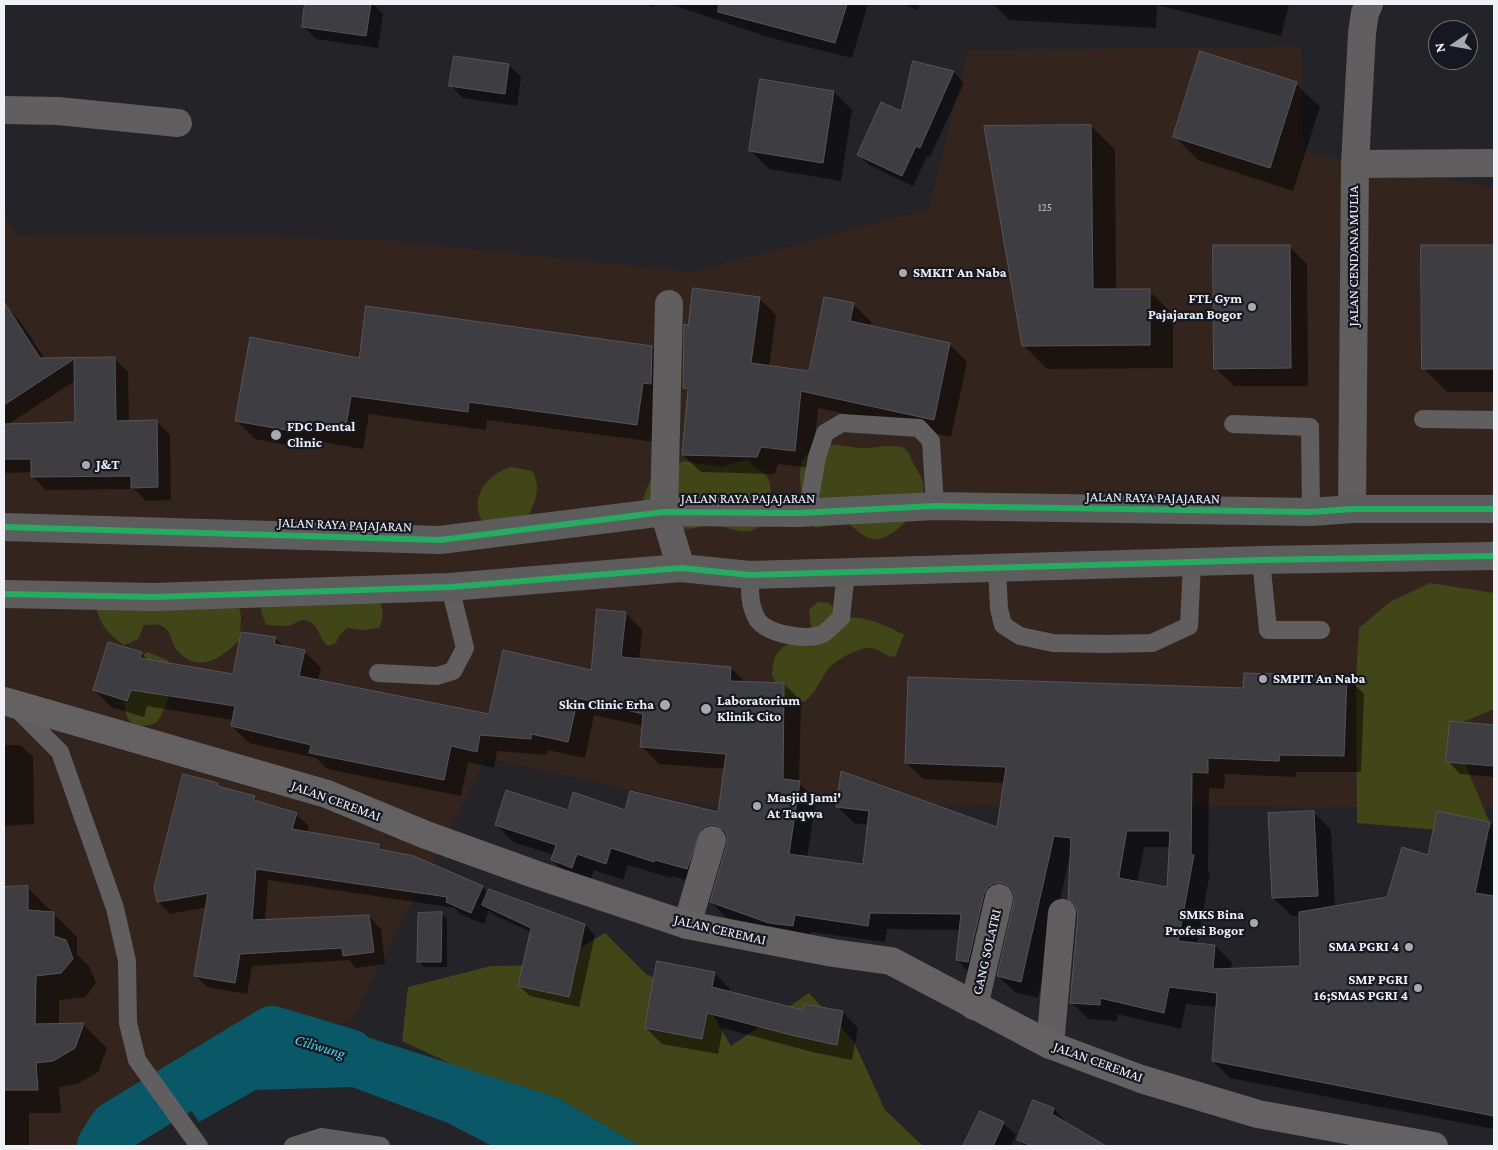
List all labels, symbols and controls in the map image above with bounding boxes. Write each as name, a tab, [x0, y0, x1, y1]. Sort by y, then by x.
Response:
north arrow	[1428, 20, 1478, 70]
text: N	[1430, 42, 1448, 54]
street label: JALAN CENDANA MULIA	[1346, 186, 1362, 326]
house number: 125	[1038, 201, 1052, 215]
place label: SMKIT An Naba	[913, 265, 1007, 281]
marker: SMKIT An Naba	[897, 267, 909, 279]
place label: FTL Gym Pajajaran Bogor	[1148, 291, 1242, 324]
marker: FTL Gym Pajajaran Bogor	[1246, 301, 1258, 313]
place label: FDC Dental Clinic	[287, 419, 355, 452]
marker: FDC Dental Clinic	[269, 428, 283, 442]
place label: J&T	[96, 457, 120, 473]
marker: J&T	[80, 459, 92, 471]
street label: JALAN RAYA PAJAJARAN	[1086, 488, 1220, 508]
street label: JALAN RAYA PAJAJARAN	[681, 491, 815, 507]
street label: JALAN RAYA PAJAJARAN	[278, 514, 412, 536]
place label: SMPIT An Naba	[1273, 671, 1365, 687]
marker: SMPIT An Naba	[1257, 673, 1269, 685]
place label: Laboratorium Klinik Cito	[717, 693, 800, 726]
place label: Skin Clinic Erha	[559, 697, 654, 713]
marker: Skin Clinic Erha	[658, 698, 672, 712]
marker: Laboratorium Klinik Cito	[699, 702, 713, 716]
street label: JALAN CEREMAI	[289, 777, 383, 825]
place label: Masjid Jami' At Taqwa	[767, 790, 841, 822]
marker: Masjid Jami' At Taqwa	[751, 800, 763, 812]
street label: GANG SOLATRI	[969, 907, 1005, 997]
place label: SMKS Bina Profesi Bogor	[1165, 907, 1244, 940]
street label: JALAN CEREMAI	[672, 911, 768, 949]
marker: SMKS Bina Profesi Bogor	[1248, 917, 1260, 929]
place label: SMA PGRI 4	[1329, 939, 1399, 955]
marker: SMA PGRI 4	[1403, 941, 1415, 953]
place label: SMP PGRI 16;SMAS PGRI 4	[1314, 972, 1408, 1004]
marker: SMP PGRI 16;SMAS PGRI 4	[1412, 982, 1424, 994]
water label: Ciliwung	[293, 1031, 347, 1063]
street label: JALAN CEREMAI	[1051, 1038, 1145, 1086]

